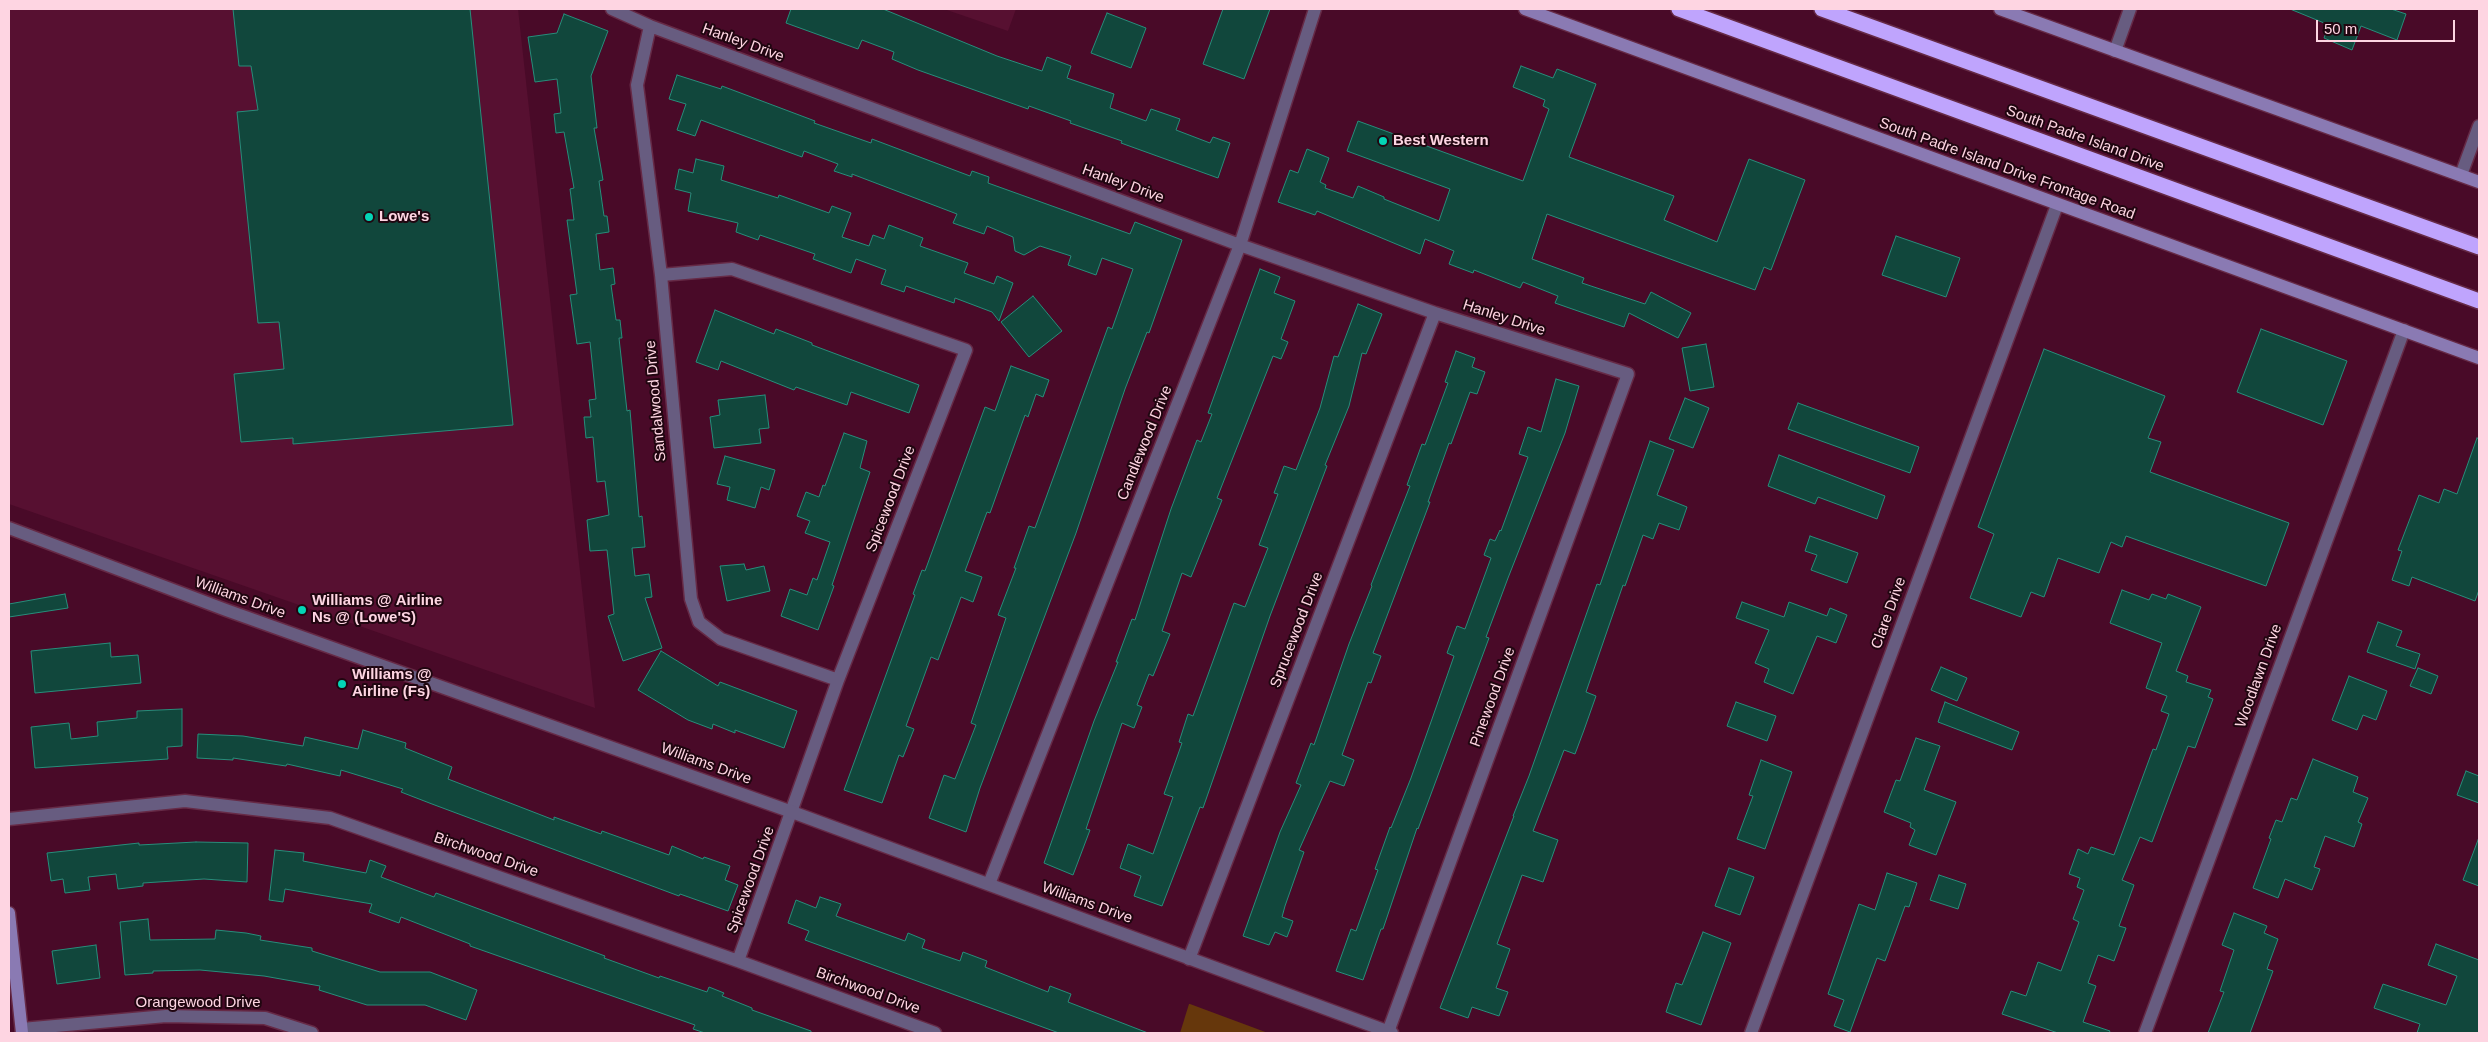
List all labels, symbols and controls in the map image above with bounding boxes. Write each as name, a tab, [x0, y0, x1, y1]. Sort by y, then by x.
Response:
scale bar	[2318, 10, 2457, 42]
street label: Hanley Drive	[700, 20, 786, 66]
text: 50 m	[2324, 20, 2357, 37]
street label: South Padre Island Drive	[2004, 102, 2166, 176]
street label: South Padre Island Drive Frontage Road	[1877, 114, 2137, 224]
place label: Best Western	[1393, 132, 1489, 150]
marker: Best Western	[1377, 135, 1389, 147]
street label: Hanley Drive	[1080, 161, 1166, 207]
place label: Lowe's	[379, 208, 429, 226]
marker: Lowe's	[363, 211, 375, 223]
street label: Hanley Drive	[1460, 296, 1548, 340]
street label: Sandalwood Drive	[642, 340, 670, 462]
street label: Candlewood Drive	[1114, 383, 1176, 503]
street label: Spicewood Drive	[862, 443, 920, 555]
street label: Sprucewood Drive	[1267, 570, 1327, 690]
street label: Williams Drive	[192, 573, 288, 623]
street label: Clare Drive	[1868, 575, 1910, 651]
place label: Williams @ Airline Ns @ (Lowe'S)	[312, 592, 442, 627]
marker: Williams @ Airline Ns @ (Lowe'S)	[296, 604, 308, 616]
street label: Woodlawn Drive	[2232, 622, 2286, 730]
street label: Pinewood Drive	[1467, 645, 1519, 749]
place label: Williams @ Airline (Fs)	[352, 666, 432, 701]
marker: Williams @ Airline (Fs)	[336, 678, 348, 690]
street label: Williams Drive	[658, 739, 754, 789]
street label: Spicewood Drive	[723, 824, 779, 936]
street label: Birchwood Drive	[431, 829, 541, 881]
street label: Williams Drive	[1039, 878, 1135, 928]
street label: Birchwood Drive	[814, 964, 922, 1018]
street label: Orangewood Drive	[135, 994, 261, 1012]

